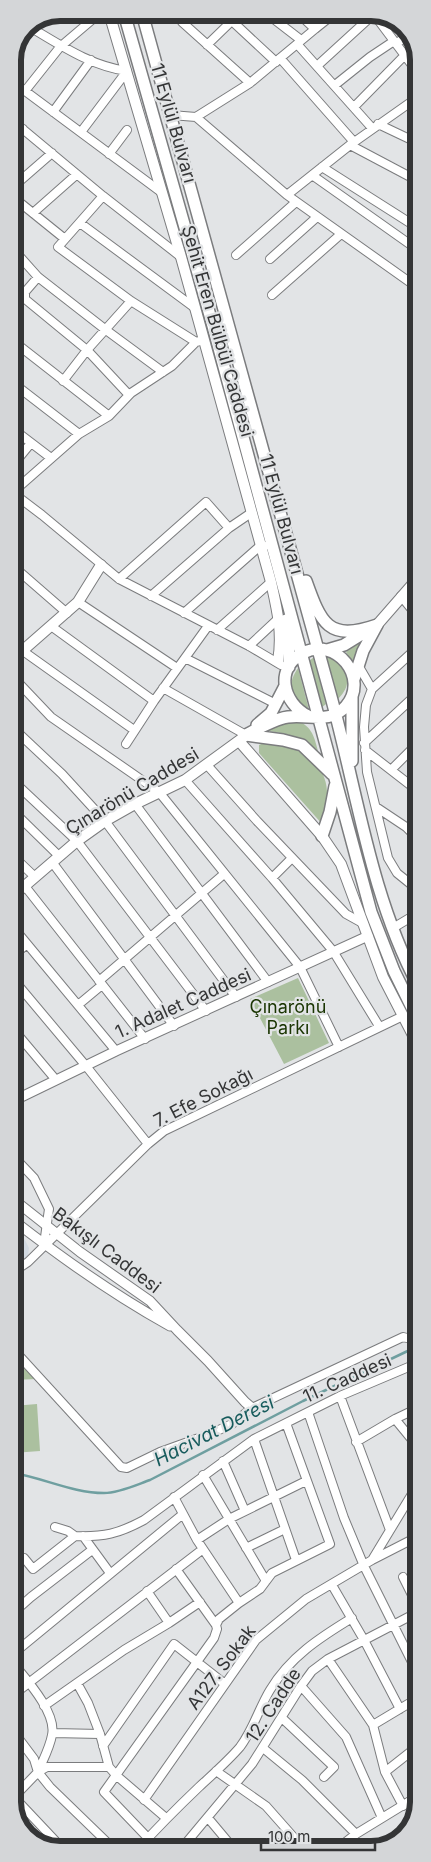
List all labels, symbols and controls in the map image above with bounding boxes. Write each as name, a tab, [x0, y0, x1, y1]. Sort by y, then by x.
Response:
street label: 11 Eylül Bulvarı	[147, 61, 201, 185]
street label: Şehit Eren Bülbül Caddesi	[178, 223, 258, 439]
street label: 11 Eylül Bulvarı	[256, 452, 308, 576]
street label: Çınarönü Caddesi	[62, 743, 202, 839]
street label: 1. Adalet Caddesi	[112, 964, 254, 1042]
park label: Çınarönü Parkı	[250, 996, 326, 1038]
street label: 7. Efe Sokağı	[150, 1063, 256, 1131]
street label: Bakışlı Caddesi	[49, 1203, 165, 1297]
street label: 11. Caddesi	[300, 1349, 394, 1407]
water label: Hacivat Deresi	[150, 1391, 278, 1471]
street label: A127. Sokak	[182, 1620, 260, 1713]
street label: 12. Cadde	[241, 1664, 305, 1746]
scale bar	[261, 1820, 375, 1852]
text: 100 m	[268, 1827, 310, 1846]

